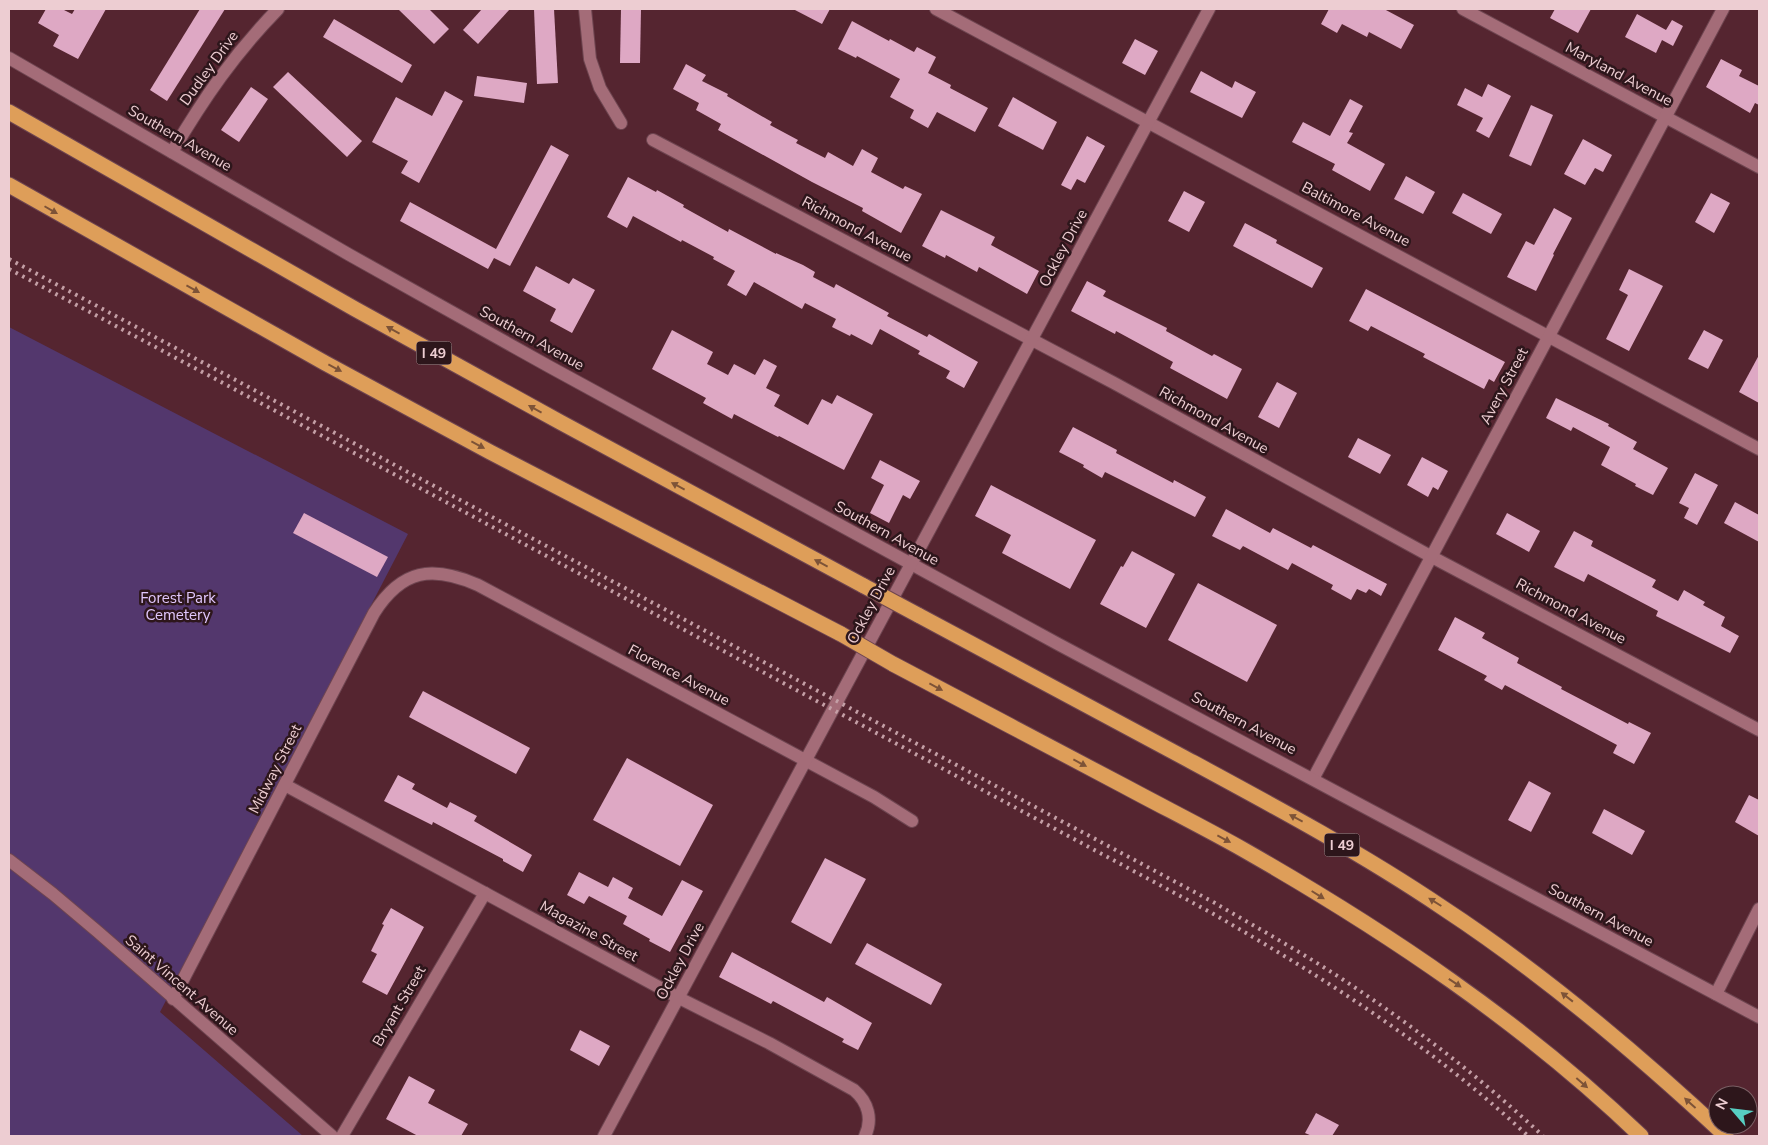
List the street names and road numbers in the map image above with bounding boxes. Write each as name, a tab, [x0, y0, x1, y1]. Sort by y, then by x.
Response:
street label: Dudley Drive	[175, 27, 243, 109]
street label: Maryland Avenue	[1562, 37, 1676, 111]
street label: Southern Avenue	[125, 100, 235, 176]
street label: Baltimore Avenue	[1298, 177, 1414, 251]
street label: Richmond Avenue	[798, 191, 916, 267]
street label: Ockley Drive	[1034, 206, 1092, 290]
street label: Southern Avenue	[476, 301, 588, 375]
road number: I 49	[416, 342, 452, 364]
street label: Avery Street	[1475, 343, 1533, 428]
street label: Richmond Avenue	[1156, 382, 1272, 458]
street label: Southern Avenue	[831, 496, 943, 570]
street label: Ockley Drive	[842, 563, 900, 647]
street label: Richmond Avenue	[1512, 573, 1630, 649]
street label: Florence Avenue	[625, 640, 733, 710]
street label: Southern Avenue	[1188, 687, 1300, 759]
street label: Midway Street	[244, 720, 306, 817]
road number: I 49	[1324, 834, 1360, 856]
street label: Southern Avenue	[1545, 879, 1657, 951]
street label: Magazine Street	[536, 896, 642, 967]
street label: Ockley Drive	[651, 919, 709, 1003]
street label: Saint Vincent Avenue	[121, 930, 243, 1040]
street label: Bryant Street	[368, 961, 431, 1050]

